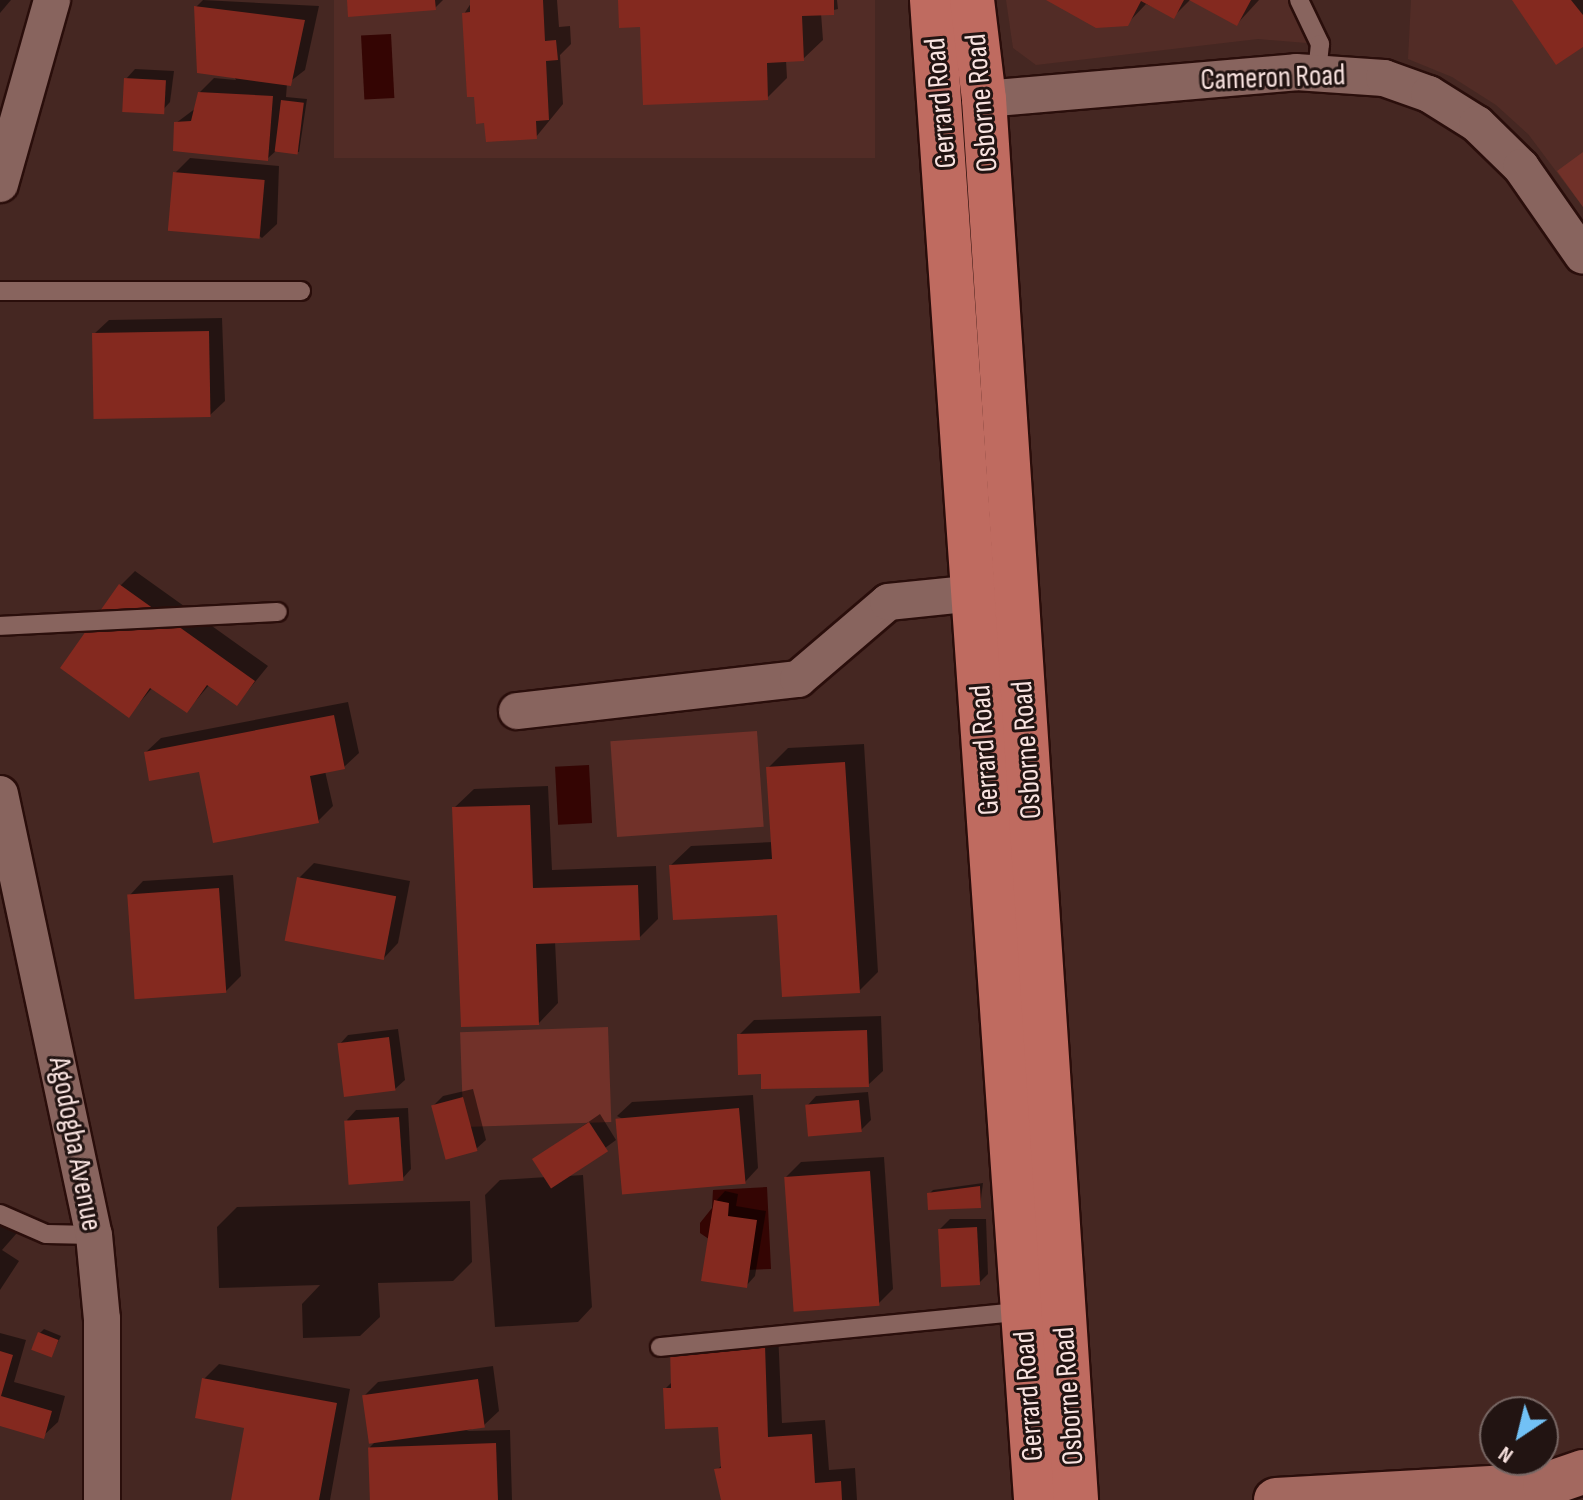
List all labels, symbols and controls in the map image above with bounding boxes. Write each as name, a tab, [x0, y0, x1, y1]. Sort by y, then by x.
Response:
street label: Osborne Road	[958, 32, 1006, 174]
street label: Gerrard Road	[917, 36, 965, 170]
street label: Cameron Road	[1200, 57, 1346, 99]
street label: Osborne Road	[1004, 680, 1050, 820]
street label: Gerrard Road	[962, 684, 1008, 816]
street label: Agodogba Avenue	[40, 1054, 110, 1234]
street label: Osborne Road	[1046, 1326, 1092, 1466]
street label: Gerrard Road	[1006, 1330, 1052, 1462]
north arrow	[1479, 1396, 1559, 1476]
text: N	[1494, 1440, 1519, 1469]

